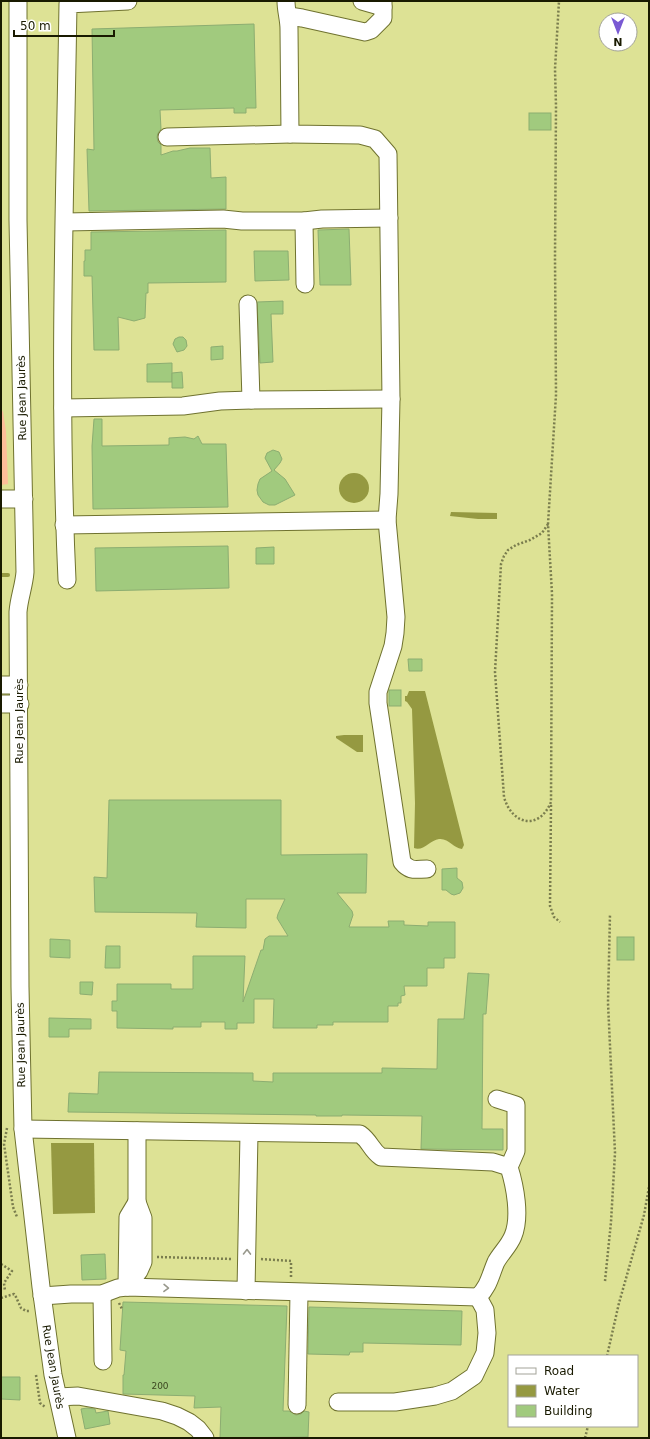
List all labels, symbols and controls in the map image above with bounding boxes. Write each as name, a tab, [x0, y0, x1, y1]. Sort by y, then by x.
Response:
scale bar	[14, 12, 114, 38]
north arrow	[598, 12, 638, 52]
text: 50 m	[20, 19, 51, 33]
text: N	[613, 35, 623, 48]
street label: Rue Jean Jaurès	[15, 355, 29, 441]
street label: Rue Jean Jaurès	[13, 678, 26, 764]
street label: Rue Jean Jaurès	[14, 1002, 28, 1088]
one-way arrow	[243, 1249, 251, 1255]
one-way arrow	[163, 1284, 169, 1292]
street label: Rue Jean Jaurès	[39, 1324, 67, 1410]
legend	[508, 1355, 638, 1427]
text: Road	[544, 1364, 574, 1378]
house number: 200	[151, 1381, 169, 1391]
text: Water	[544, 1384, 580, 1398]
text: Building	[544, 1404, 593, 1418]

